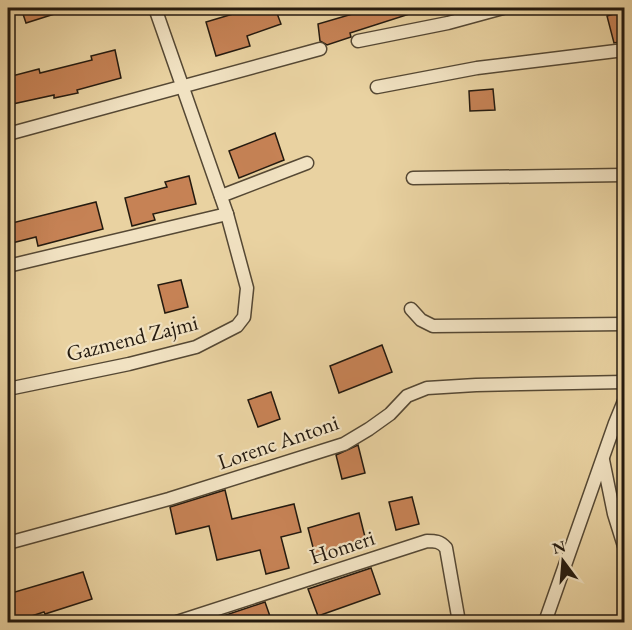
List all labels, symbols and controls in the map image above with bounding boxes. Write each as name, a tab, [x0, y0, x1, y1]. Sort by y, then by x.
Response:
street label: Gazmend Zajmi	[63, 308, 201, 368]
street label: Lorenc Antoni	[214, 408, 342, 476]
street label: Homeri	[306, 523, 378, 571]
north arrow	[533, 531, 593, 591]
text: N	[550, 535, 568, 559]

